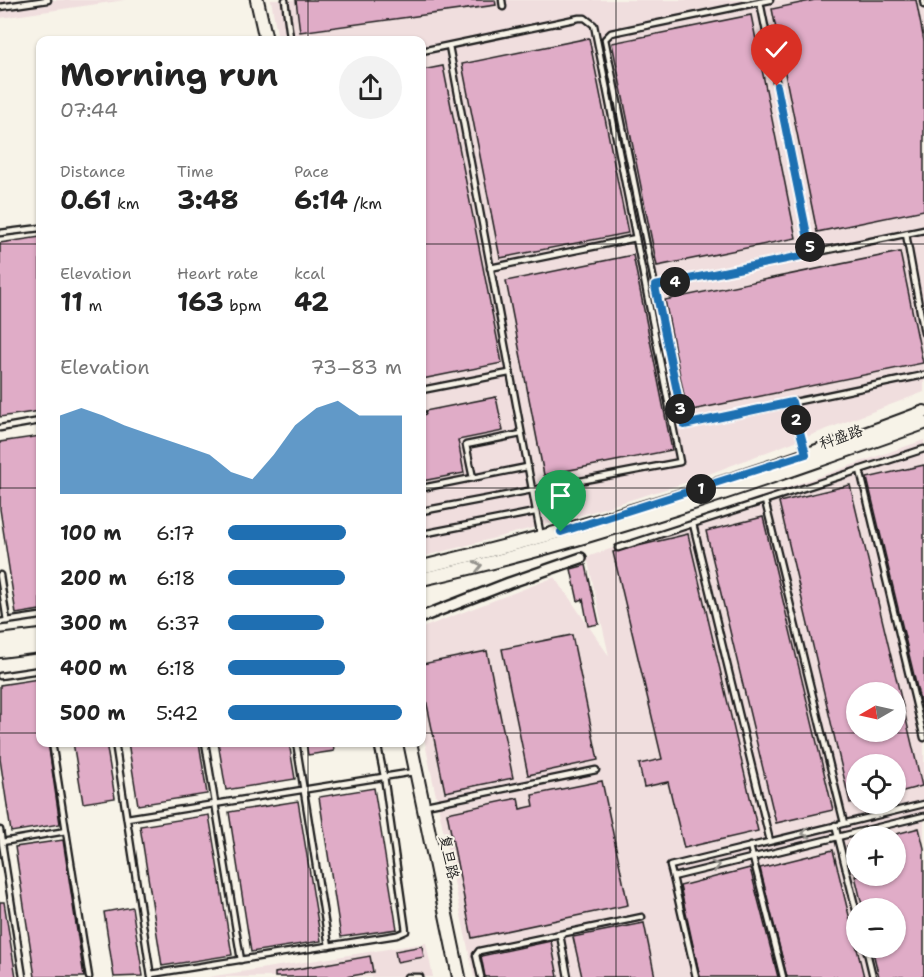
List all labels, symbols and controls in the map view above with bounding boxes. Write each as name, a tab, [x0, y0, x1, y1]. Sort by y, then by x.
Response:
pin	[751, 24, 802, 86]
icon: check	[760, 33, 793, 66]
text: Morning run	[60, 52, 278, 97]
button: share	[339, 56, 402, 119]
text: 07:44	[60, 97, 118, 123]
text: Distance	[60, 161, 126, 182]
text: Time	[177, 161, 214, 182]
text: Pace	[294, 161, 329, 182]
text: 0.61	[60, 182, 111, 217]
text: 3:48	[177, 182, 239, 217]
text: 6:14	[294, 182, 348, 217]
text: km	[111, 193, 140, 214]
text: /km	[348, 193, 382, 214]
pin: 5	[795, 232, 825, 262]
text: 5	[805, 236, 815, 257]
text: Elevation	[60, 263, 132, 284]
text: Heart rate	[177, 263, 259, 284]
text: kcal	[294, 263, 325, 284]
pin: 4	[660, 267, 690, 297]
text: 4	[669, 271, 681, 292]
text: 11	[60, 284, 83, 319]
text: 163	[177, 284, 224, 319]
text: 42	[294, 284, 329, 319]
text: m	[83, 295, 102, 316]
text: bpm	[224, 295, 261, 316]
text: Elevation	[60, 354, 150, 380]
text: 73–83 m	[310, 354, 402, 380]
pin: 3	[665, 394, 695, 424]
text: 3	[674, 398, 686, 419]
pin: 2	[781, 405, 811, 435]
text: 2	[790, 409, 802, 430]
street label: 科盛路	[816, 420, 866, 454]
pin	[535, 470, 586, 532]
pin: 1	[686, 474, 716, 504]
text: 1	[697, 478, 705, 499]
icon: arrive	[544, 479, 577, 512]
text: 100 m	[60, 520, 122, 546]
text: 6:17	[156, 520, 195, 546]
one-way arrow	[473, 560, 483, 573]
text: 200 m	[60, 565, 127, 591]
text: 6:18	[156, 565, 195, 591]
text: 300 m	[60, 610, 127, 636]
text: 6:37	[156, 610, 200, 636]
text: 400 m	[60, 655, 127, 681]
text: 6:18	[156, 655, 195, 681]
north arrow	[846, 682, 906, 742]
map controls	[846, 682, 906, 958]
text: 500 m	[60, 700, 126, 726]
text: 5:42	[156, 700, 198, 726]
button: locate	[846, 754, 906, 814]
one-way arrow	[801, 825, 811, 838]
button: +	[846, 826, 906, 886]
street label: 复旦路	[435, 833, 463, 881]
one-way arrow	[711, 861, 721, 874]
button: −	[846, 898, 906, 958]

